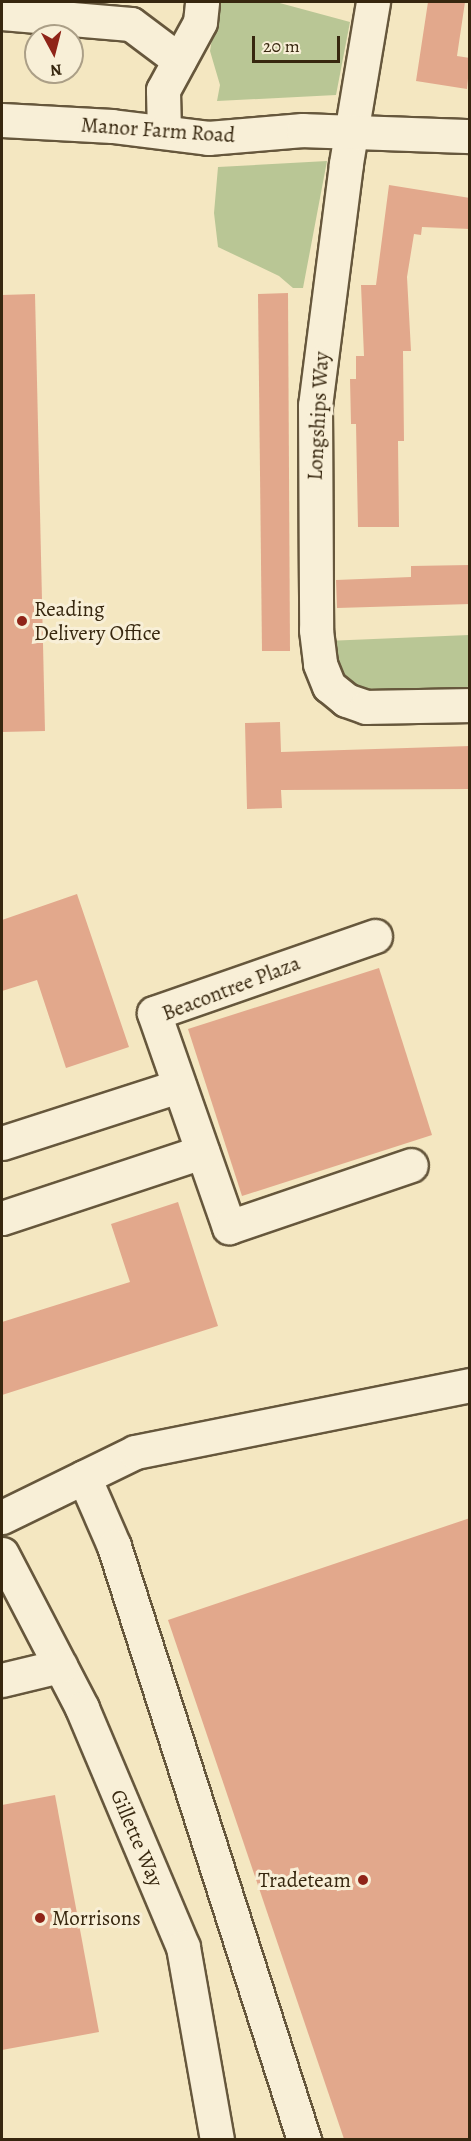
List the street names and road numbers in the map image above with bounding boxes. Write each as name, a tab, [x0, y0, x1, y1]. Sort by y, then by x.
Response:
street label: Manor Farm Road	[80, 112, 236, 148]
street label: Longships Way	[302, 351, 334, 481]
street label: Beacontree Plaza	[158, 950, 304, 1026]
street label: Gillette Way	[105, 1786, 169, 1890]

